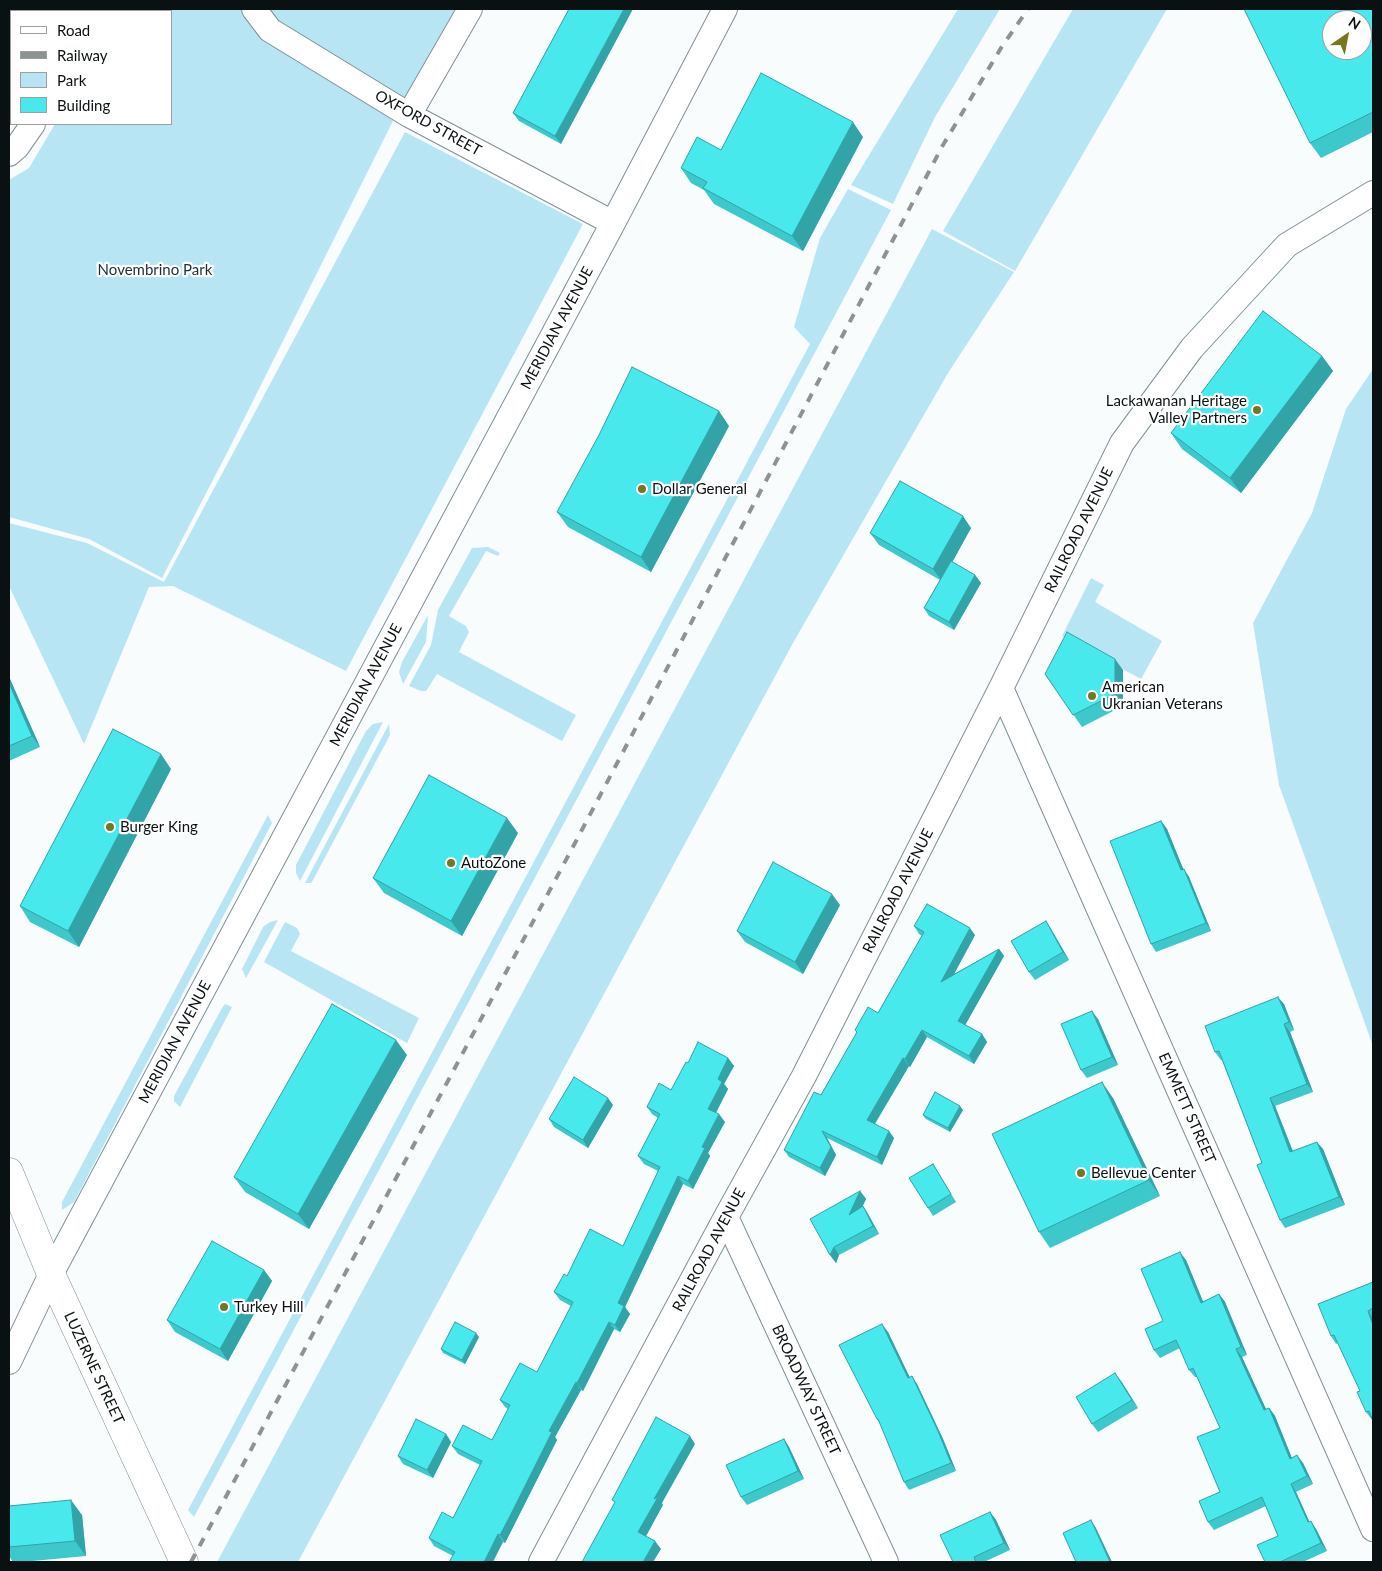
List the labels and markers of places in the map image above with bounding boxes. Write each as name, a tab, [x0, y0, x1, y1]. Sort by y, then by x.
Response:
place label: Lackawanan Heritage Valley Partners	[1106, 392, 1247, 427]
marker: Lackawanan Heritage Valley Partners	[1251, 404, 1263, 416]
place label: Dollar General	[652, 480, 747, 498]
marker: Dollar General	[636, 483, 648, 495]
place label: American Ukranian Veterans	[1102, 678, 1223, 713]
marker: American Ukranian Veterans	[1086, 690, 1098, 702]
place label: Burger King	[120, 818, 198, 836]
marker: Burger King	[104, 821, 116, 833]
place label: AutoZone	[461, 854, 526, 872]
marker: AutoZone	[445, 857, 457, 869]
place label: Bellevue Center	[1091, 1164, 1196, 1182]
marker: Bellevue Center	[1075, 1167, 1087, 1179]
place label: Turkey Hill	[234, 1298, 304, 1316]
marker: Turkey Hill	[218, 1301, 230, 1313]

